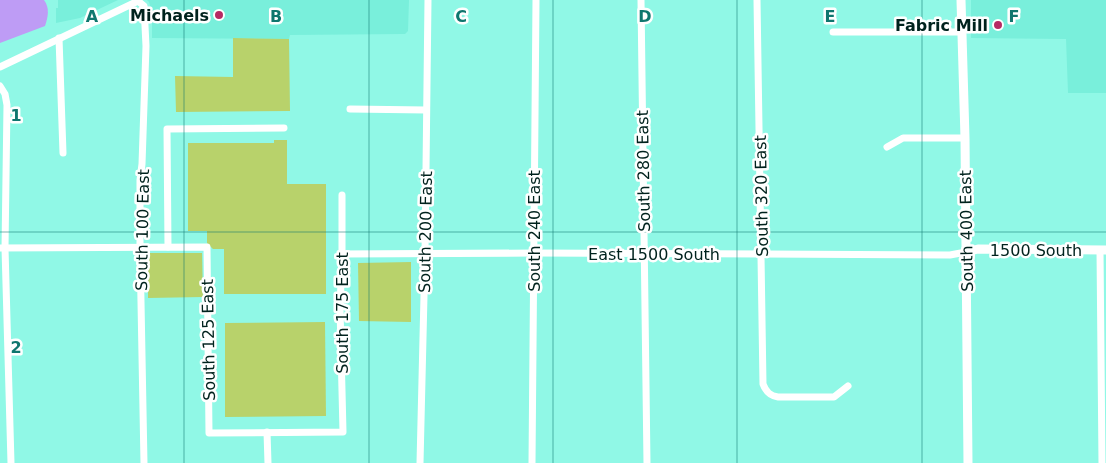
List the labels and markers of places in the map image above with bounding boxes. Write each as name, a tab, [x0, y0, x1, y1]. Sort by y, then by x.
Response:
place label: Michaels	[130, 6, 209, 25]
marker: Michaels	[213, 9, 225, 21]
place label: Fabric Mill	[895, 16, 988, 35]
marker: Fabric Mill	[992, 19, 1004, 31]

